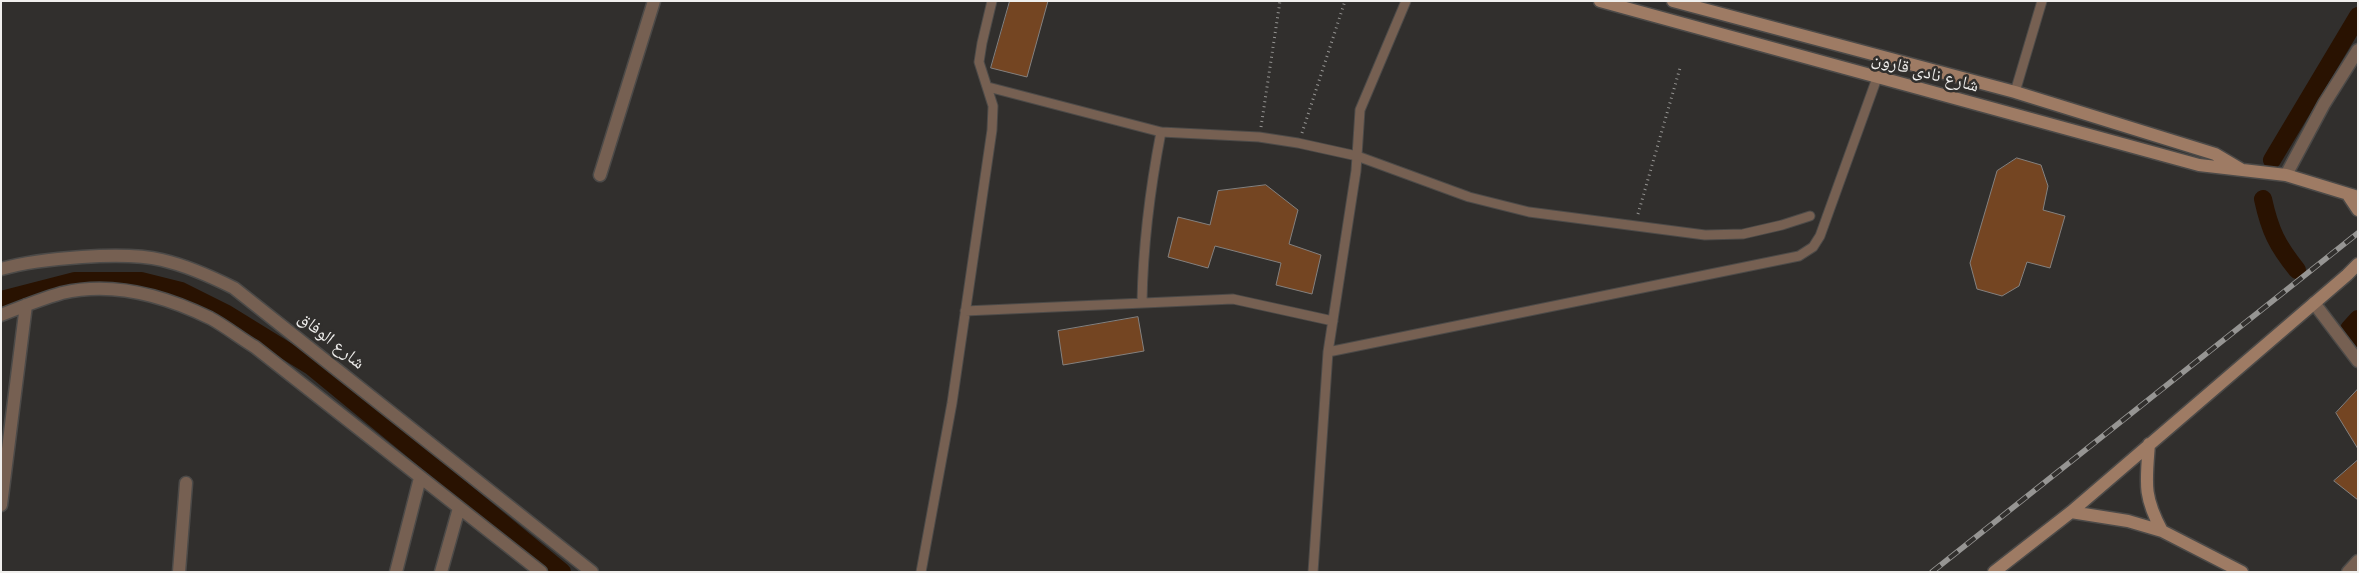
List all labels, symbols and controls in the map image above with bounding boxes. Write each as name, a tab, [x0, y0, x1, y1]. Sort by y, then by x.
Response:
street label: شارع نادى قارون	[1869, 48, 1981, 98]
street label: شارع الوفاق	[293, 308, 369, 374]

